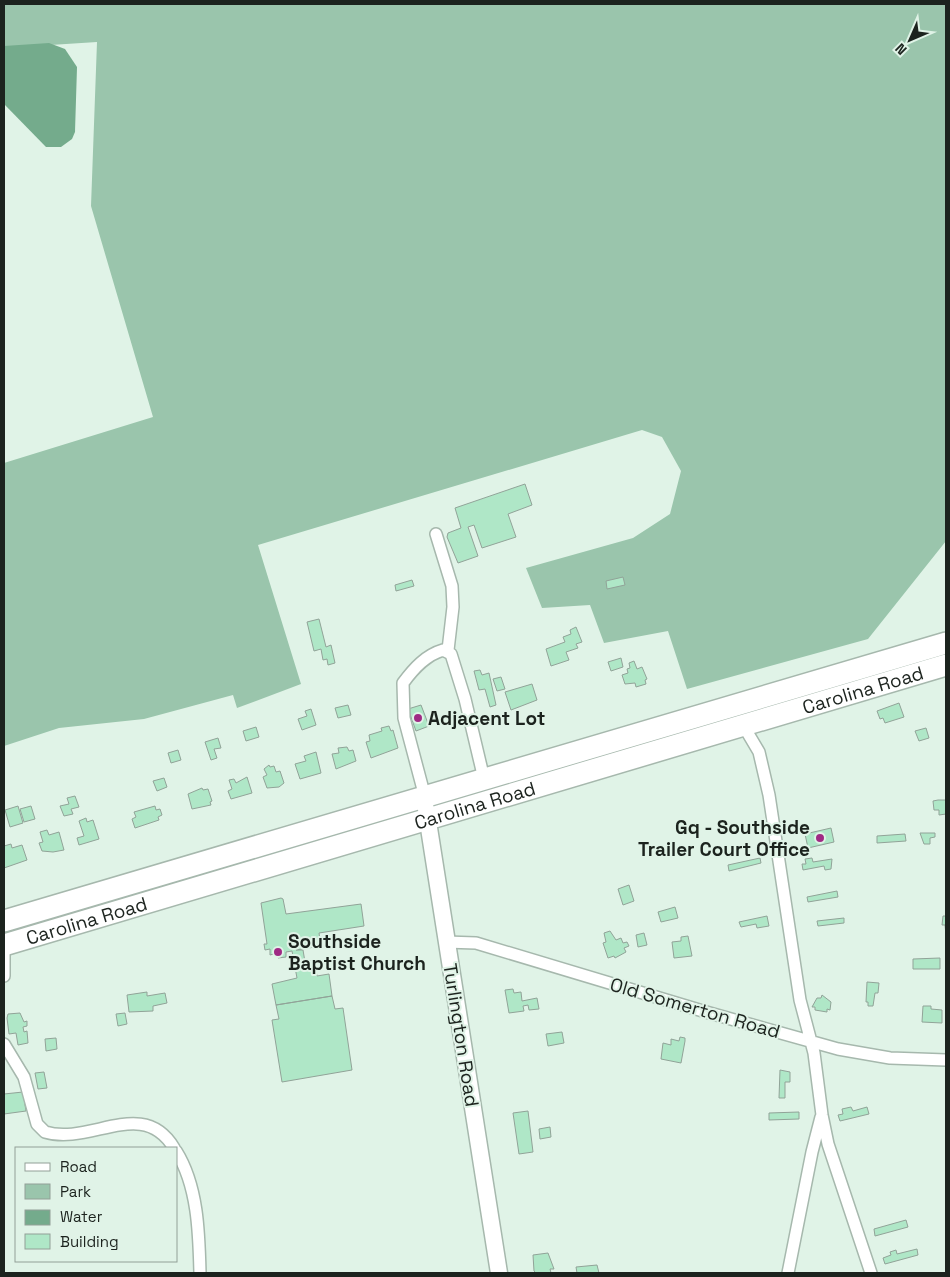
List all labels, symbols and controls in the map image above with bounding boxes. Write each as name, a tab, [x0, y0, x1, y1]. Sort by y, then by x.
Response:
north arrow	[885, 15, 935, 65]
text: N	[891, 40, 910, 59]
street label: Carolina Road	[799, 660, 926, 720]
place label: Adjacent Lot	[428, 706, 545, 731]
marker: Adjacent Lot	[412, 712, 424, 724]
street label: Carolina Road	[411, 775, 538, 835]
place label: Gq - Southside Trailer Court Office	[638, 815, 810, 862]
marker: Gq - Southside Trailer Court Office	[814, 832, 826, 844]
street label: Carolina Road	[23, 891, 150, 950]
place label: Southside Baptist Church	[288, 929, 426, 976]
marker: Southside Baptist Church	[272, 946, 284, 958]
street label: Turlington Road	[437, 961, 485, 1109]
street label: Old Somerton Road	[607, 972, 783, 1044]
legend	[15, 1147, 178, 1262]
text: Road	[60, 1157, 97, 1176]
text: Park	[60, 1182, 91, 1201]
text: Water	[60, 1207, 103, 1226]
text: Building	[60, 1232, 119, 1251]

